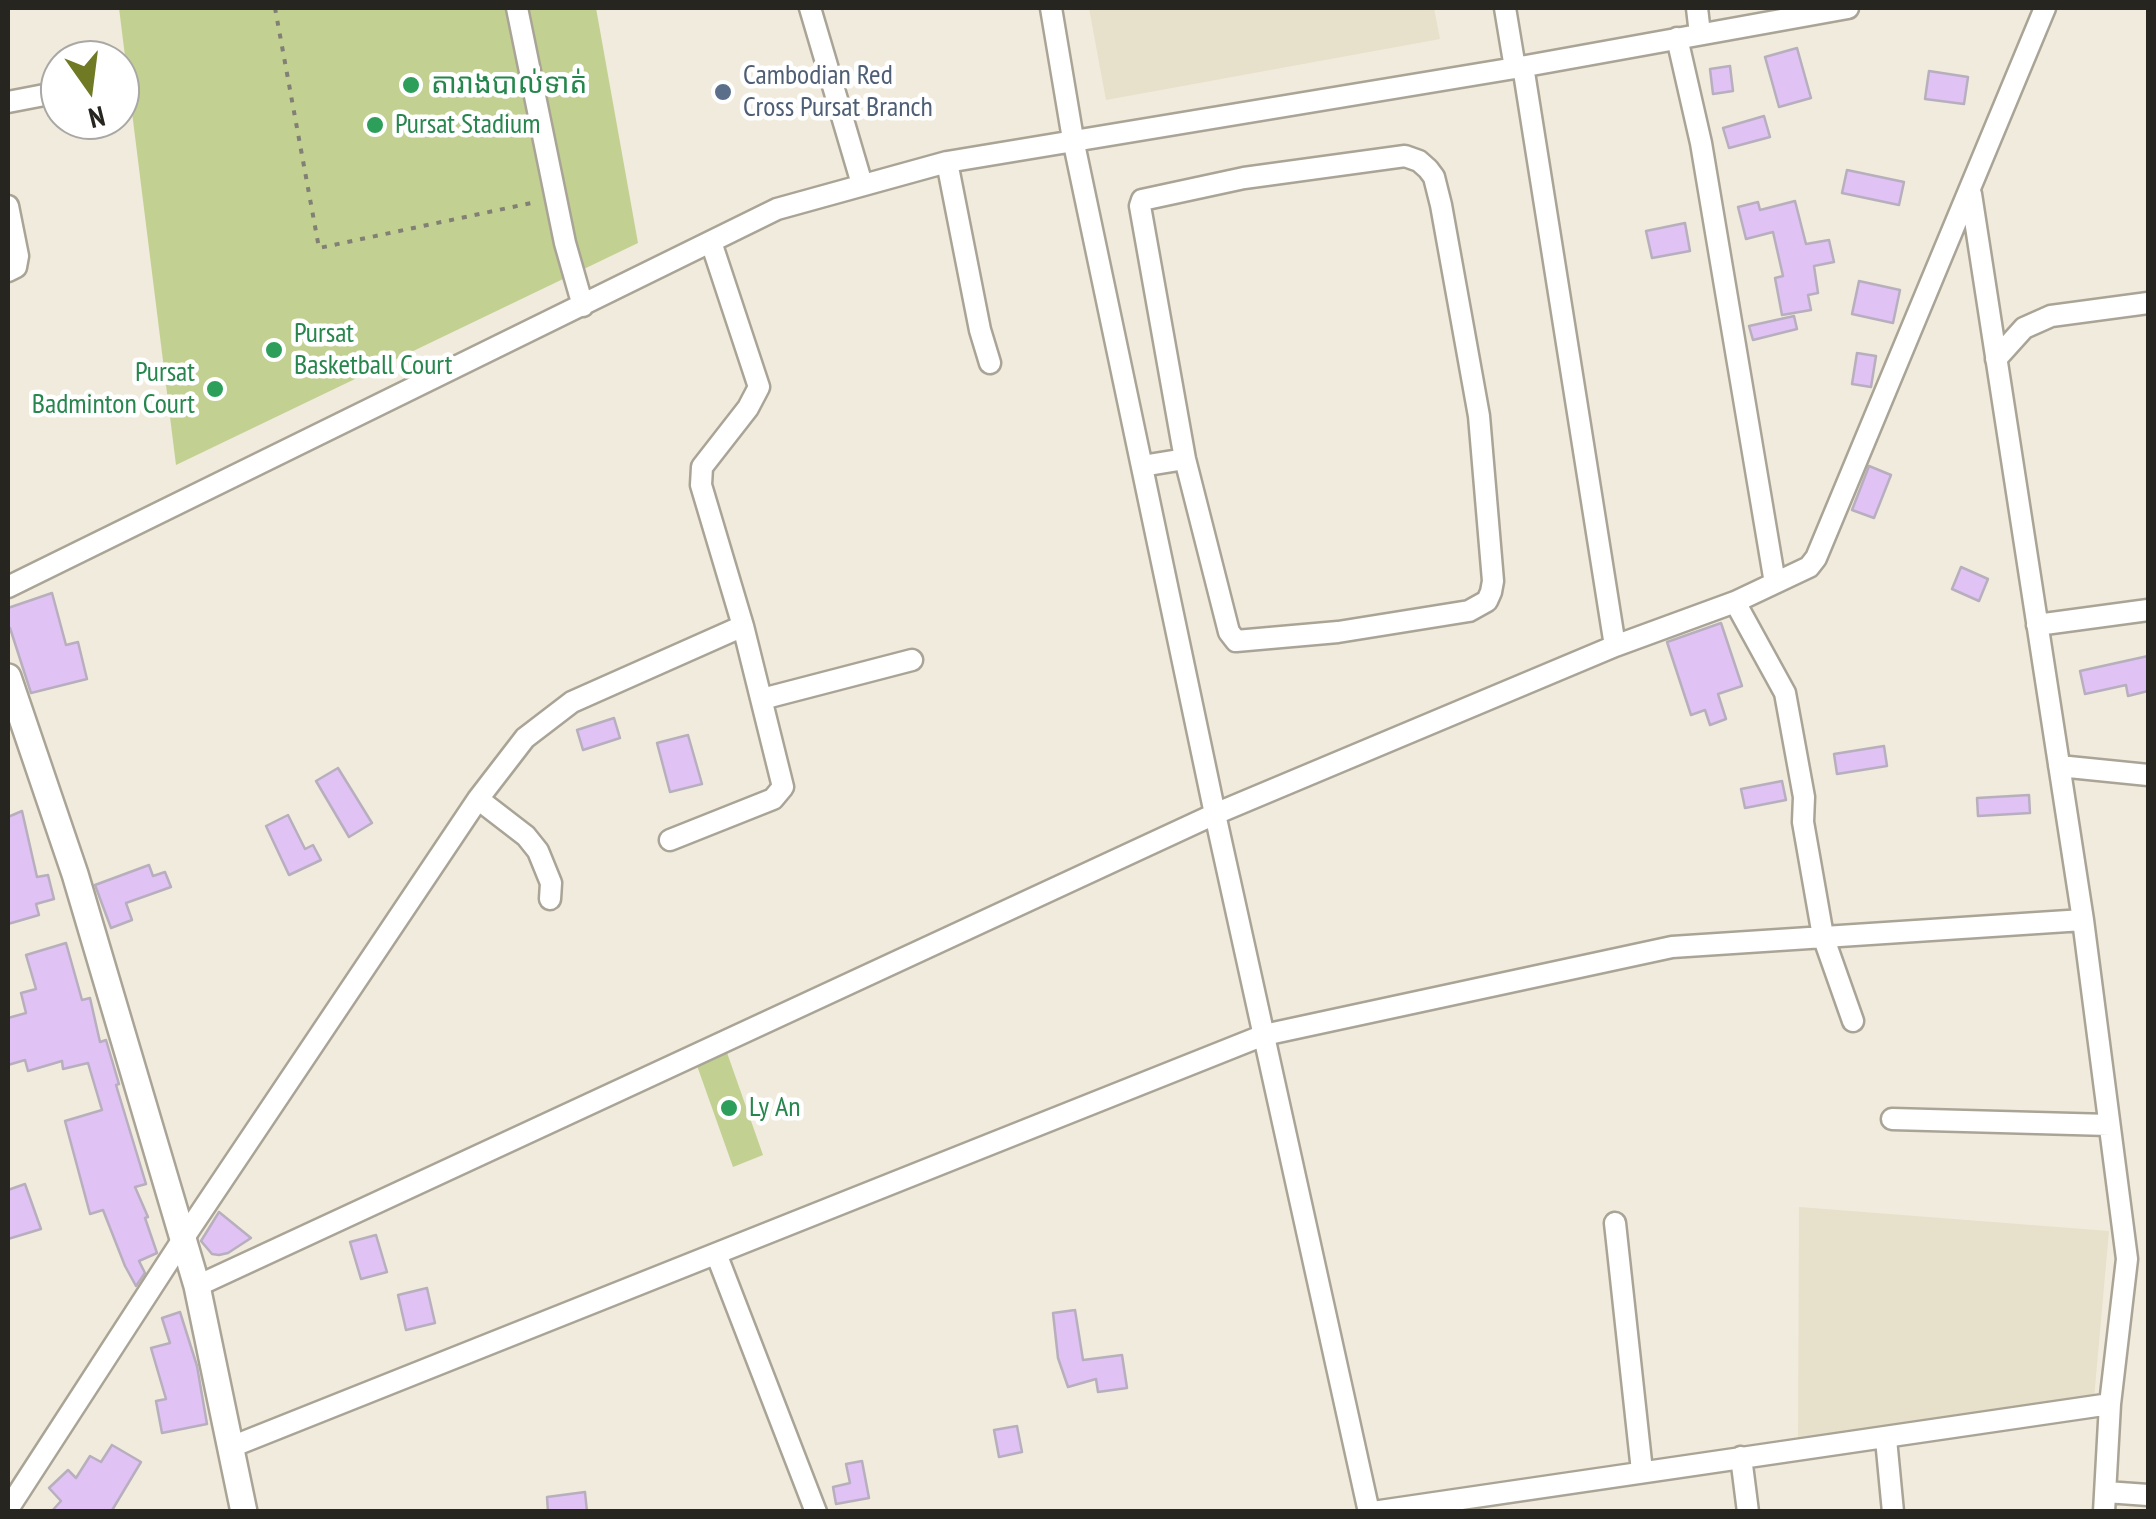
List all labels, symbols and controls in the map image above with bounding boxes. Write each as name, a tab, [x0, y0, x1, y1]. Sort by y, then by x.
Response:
north arrow	[40, 40, 140, 140]
place label: Cambodian Red Cross Pursat Branch	[743, 59, 933, 125]
place label: តារាងបាល់ទាត់	[431, 68, 587, 102]
marker: តារាងបាល់ទាត់	[400, 74, 422, 96]
marker: Cambodian Red Cross Pursat Branch	[712, 81, 734, 103]
text: N	[85, 98, 109, 137]
place label: Pursat Stadium	[395, 108, 540, 142]
marker: Pursat Stadium	[364, 114, 386, 136]
place label: Pursat Basketball Court	[294, 317, 452, 383]
marker: Pursat Basketball Court	[263, 339, 285, 361]
place label: Pursat Badminton Court	[32, 356, 195, 422]
marker: Pursat Badminton Court	[204, 378, 226, 400]
place label: Ly An	[749, 1091, 800, 1125]
marker: Ly An	[718, 1097, 740, 1119]

